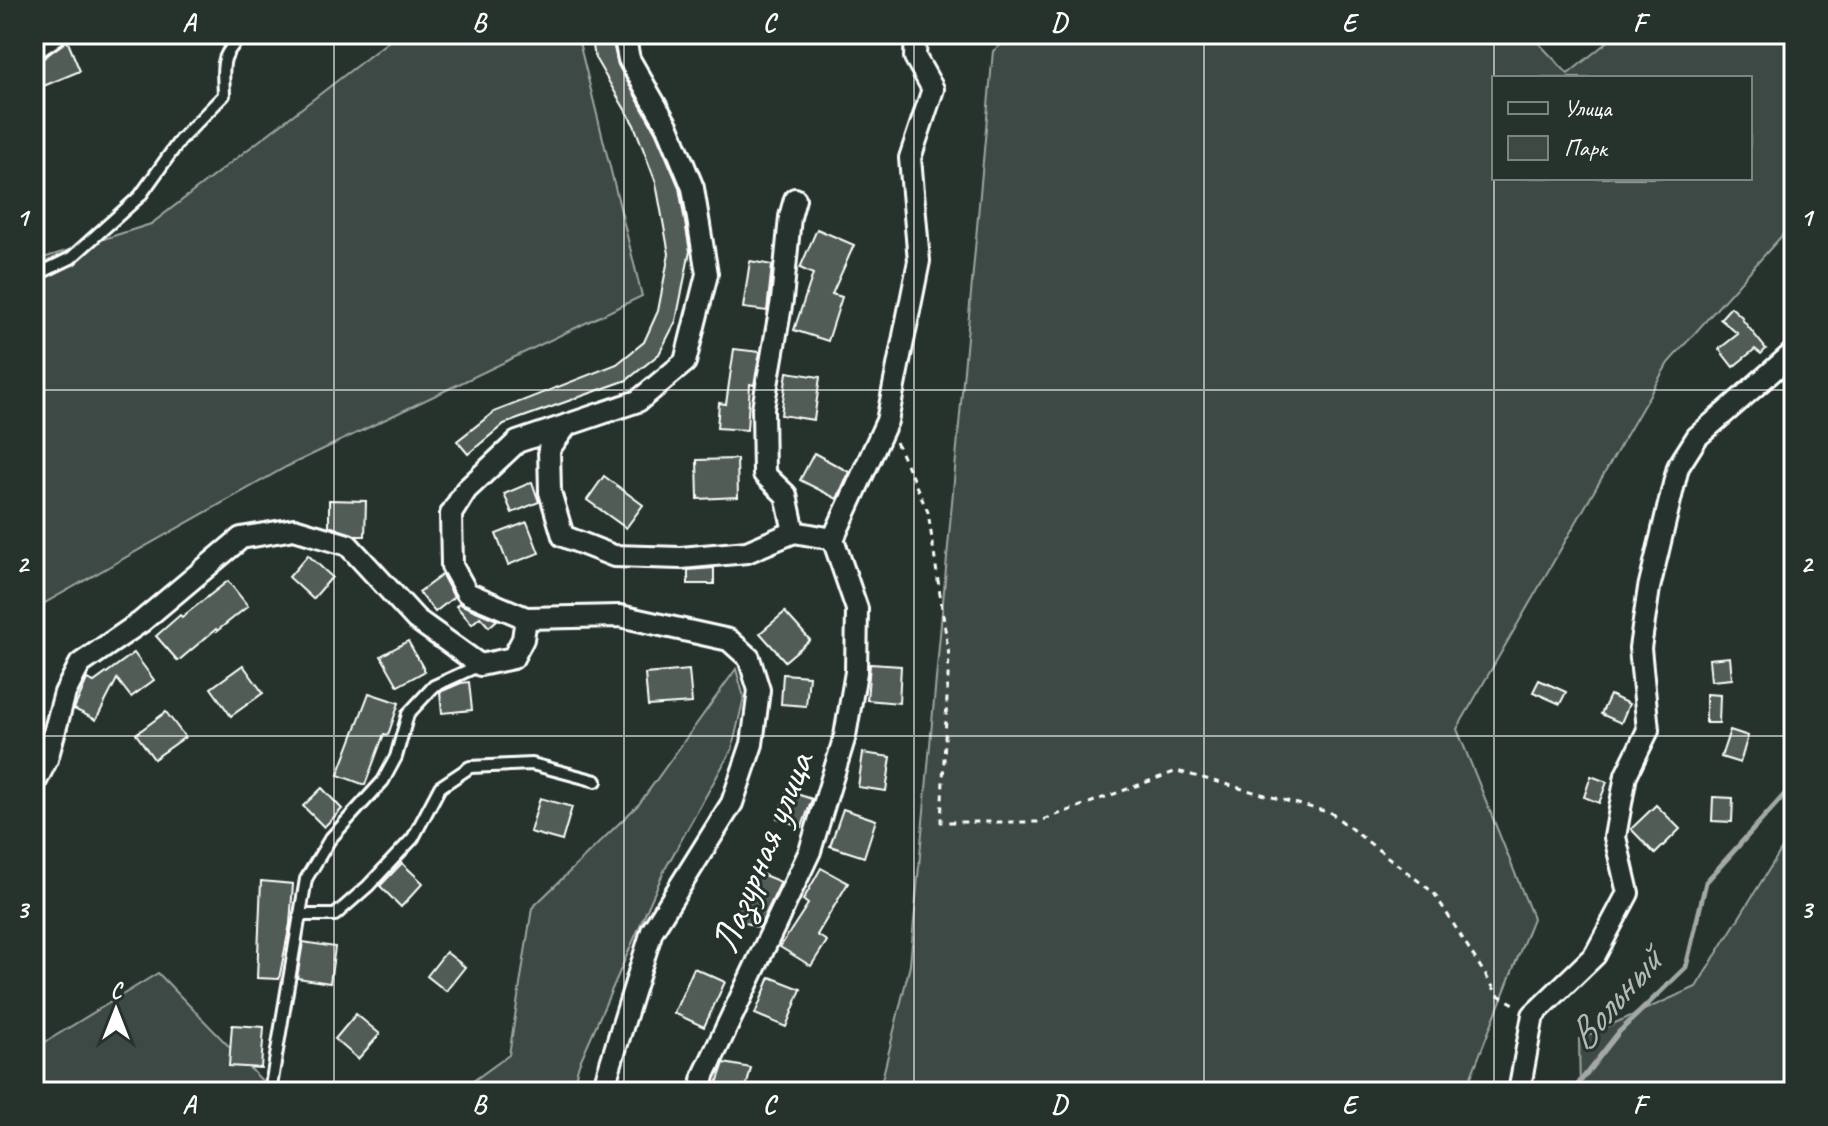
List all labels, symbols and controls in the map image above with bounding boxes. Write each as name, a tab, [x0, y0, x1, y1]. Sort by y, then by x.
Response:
text: A	[182, 6, 197, 39]
text: B	[472, 6, 488, 39]
text: C	[763, 6, 779, 39]
text: D	[1051, 6, 1069, 39]
text: E	[1342, 6, 1360, 39]
text: F	[1633, 6, 1651, 39]
legend	[1492, 76, 1752, 180]
text: Улица	[1564, 93, 1613, 123]
text: Парк	[1564, 133, 1609, 163]
text: 1	[16, 201, 31, 234]
text: 1	[1800, 201, 1815, 234]
text: 2	[16, 547, 30, 580]
text: 2	[1800, 547, 1814, 580]
street label: Лазурная улица	[699, 742, 826, 960]
text: 3	[16, 893, 30, 926]
text: 3	[1800, 893, 1814, 926]
water label: Вольный	[1555, 931, 1678, 1061]
north arrow	[76, 970, 156, 1050]
text: С	[111, 977, 125, 1005]
text: A	[182, 1088, 197, 1121]
text: B	[472, 1088, 488, 1121]
text: C	[763, 1088, 779, 1121]
text: D	[1051, 1088, 1069, 1121]
text: E	[1342, 1088, 1360, 1121]
text: F	[1633, 1088, 1651, 1121]

